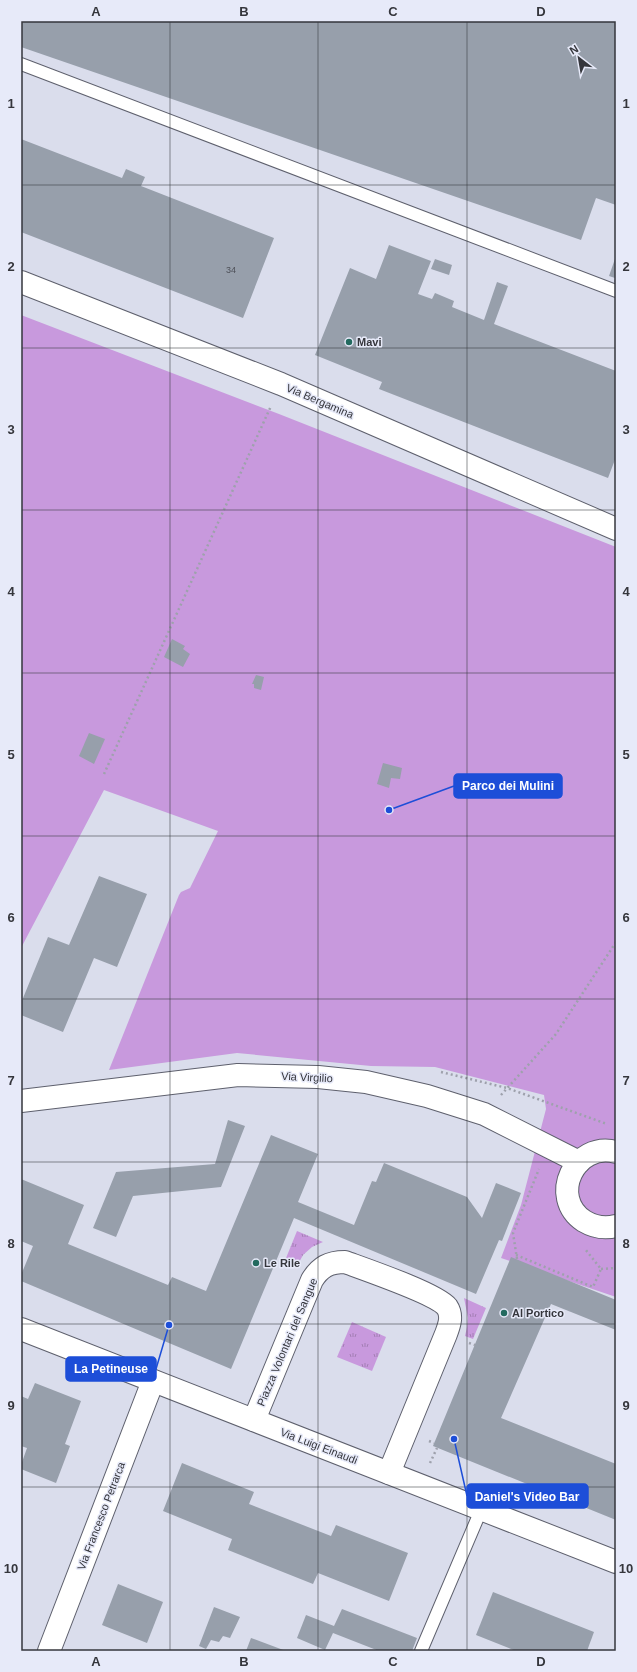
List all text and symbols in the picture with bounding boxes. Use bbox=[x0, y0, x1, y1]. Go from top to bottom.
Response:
text: A bbox=[91, 4, 101, 19]
text: B bbox=[239, 4, 249, 19]
text: C bbox=[388, 4, 398, 19]
text: D bbox=[536, 4, 546, 19]
north arrow bbox=[559, 38, 599, 78]
text: N bbox=[567, 42, 580, 57]
text: 1 bbox=[7, 96, 15, 111]
text: 1 bbox=[622, 96, 630, 111]
text: 2 bbox=[7, 259, 15, 274]
text: 2 bbox=[622, 259, 630, 274]
house number: 34 bbox=[226, 265, 236, 275]
place label: Mavi bbox=[357, 336, 381, 348]
marker: Mavi bbox=[344, 337, 354, 347]
street label: Via Bergamina bbox=[285, 381, 356, 421]
text: 3 bbox=[7, 422, 15, 437]
text: 3 bbox=[622, 422, 630, 437]
text: 4 bbox=[7, 584, 15, 599]
text: 4 bbox=[622, 584, 630, 599]
text: 5 bbox=[7, 747, 15, 762]
text: 5 bbox=[622, 747, 630, 762]
callout: Parco dei Mulini bbox=[454, 774, 562, 798]
text: Parco dei Mulini bbox=[462, 779, 554, 793]
text: 6 bbox=[7, 910, 15, 925]
text: 6 bbox=[622, 910, 630, 925]
street label: Via Virgilio bbox=[281, 1070, 333, 1084]
text: 7 bbox=[7, 1073, 15, 1088]
text: 7 bbox=[622, 1073, 630, 1088]
text: 8 bbox=[7, 1236, 15, 1251]
text: 8 bbox=[622, 1236, 630, 1251]
place label: Le Rile bbox=[264, 1257, 300, 1269]
marker: Le Rile bbox=[251, 1258, 261, 1268]
street label: Piazza Volontari del Sangue bbox=[255, 1276, 319, 1408]
place label: Al Portico bbox=[512, 1307, 564, 1319]
marker: Al Portico bbox=[499, 1308, 509, 1318]
callout: La Petineuse bbox=[66, 1357, 156, 1381]
text: La Petineuse bbox=[74, 1362, 148, 1376]
text: 9 bbox=[7, 1398, 15, 1413]
text: 9 bbox=[622, 1398, 630, 1413]
street label: Via Luigi Einaudi bbox=[279, 1426, 359, 1466]
street label: Via Francesco Petrarca bbox=[75, 1459, 127, 1572]
callout: Daniel's Video Bar bbox=[467, 1484, 588, 1508]
text: Daniel's Video Bar bbox=[475, 1490, 580, 1504]
text: 10 bbox=[4, 1561, 18, 1576]
text: 10 bbox=[619, 1561, 633, 1576]
text: A bbox=[91, 1654, 101, 1669]
text: B bbox=[239, 1654, 249, 1669]
text: C bbox=[388, 1654, 398, 1669]
text: D bbox=[536, 1654, 546, 1669]

